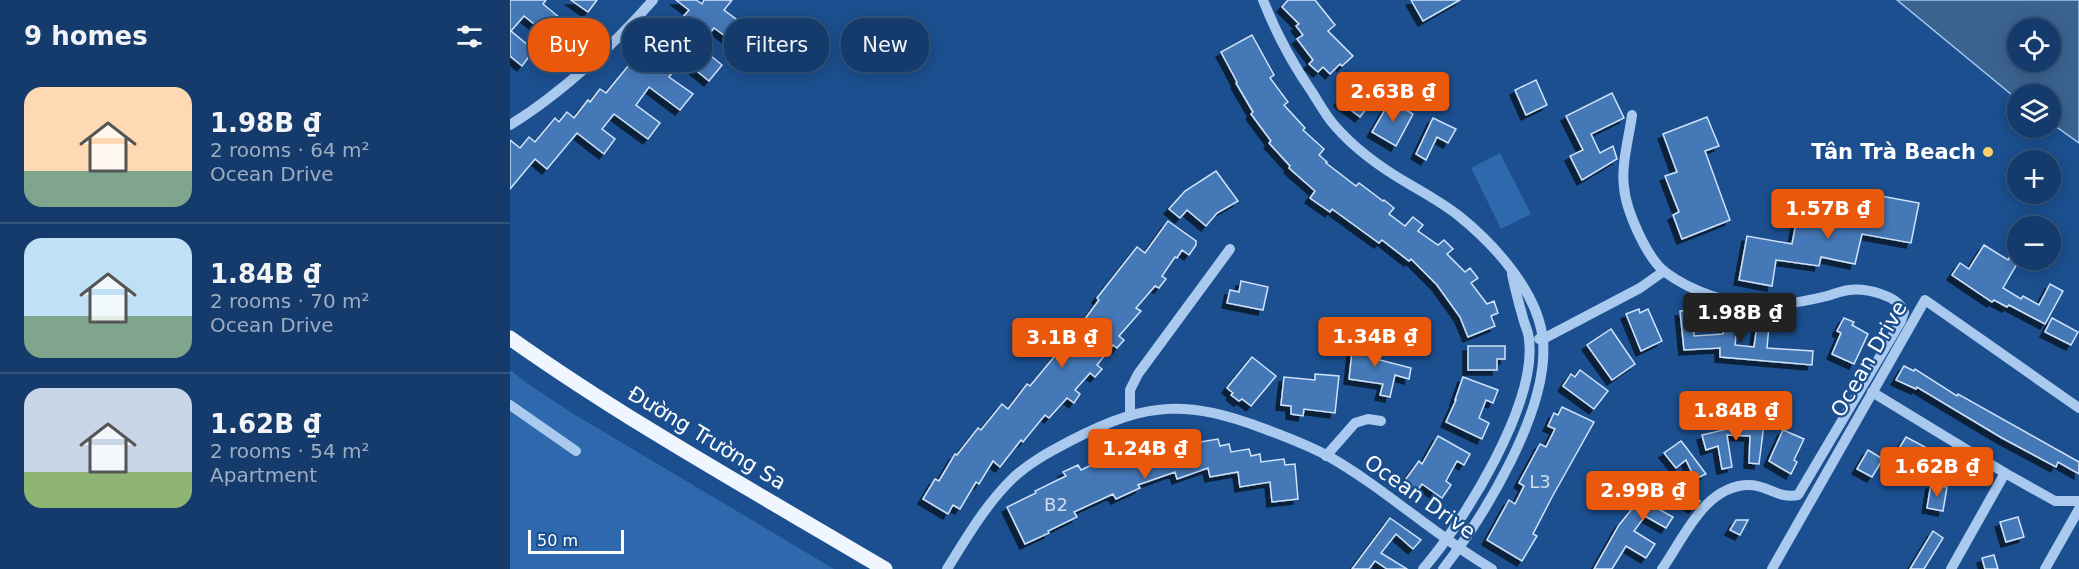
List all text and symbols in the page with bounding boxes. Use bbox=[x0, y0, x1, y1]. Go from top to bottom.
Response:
chip: Buy bbox=[528, 18, 610, 72]
chip: Rent bbox=[622, 18, 712, 72]
chip: Filters bbox=[724, 18, 829, 72]
chip: New bbox=[841, 18, 929, 72]
map controls bbox=[2007, 18, 2061, 270]
button: locate bbox=[2007, 18, 2061, 72]
icon: filters bbox=[453, 20, 486, 53]
text: 9 homes bbox=[24, 21, 148, 51]
pin: 2.63B ₫ bbox=[1338, 72, 1448, 123]
text: 2.63B ₫ bbox=[1350, 79, 1436, 103]
button: layers bbox=[2007, 84, 2061, 138]
text: 1.98B ₫ bbox=[210, 108, 321, 138]
icon: home bbox=[72, 111, 144, 183]
text: 2 rooms · 64 m² bbox=[210, 138, 370, 162]
place label: Tân Trà Beach bbox=[1811, 140, 1976, 164]
marker: Tân Trà Beach bbox=[1981, 145, 1995, 159]
button: + bbox=[2007, 150, 2061, 204]
text: Ocean Drive bbox=[210, 162, 334, 186]
pin: 1.57B ₫ bbox=[1773, 189, 1883, 240]
text: 1.57B ₫ bbox=[1785, 196, 1871, 220]
button: − bbox=[2007, 216, 2061, 270]
text: 1.84B ₫ bbox=[210, 259, 321, 289]
icon: home bbox=[72, 262, 144, 334]
text: 2 rooms · 70 m² bbox=[210, 289, 370, 313]
pin: 1.98B ₫ bbox=[1685, 293, 1795, 344]
street label: Ocean Drive bbox=[1826, 297, 1912, 421]
text: 1.98B ₫ bbox=[1697, 300, 1783, 324]
text: Ocean Drive bbox=[210, 313, 334, 337]
pin: 1.34B ₫ bbox=[1320, 317, 1430, 368]
pin: 3.1B ₫ bbox=[1013, 318, 1111, 369]
text: 1.34B ₫ bbox=[1332, 324, 1418, 348]
text: 3.1B ₫ bbox=[1026, 325, 1098, 349]
street label: Đường Trường Sa bbox=[624, 381, 790, 495]
pin: 1.84B ₫ bbox=[1681, 391, 1791, 442]
text: 1.84B ₫ bbox=[1693, 398, 1779, 422]
text: 1.62B ₫ bbox=[210, 409, 321, 439]
icon: home bbox=[72, 412, 144, 484]
pin: 1.24B ₫ bbox=[1090, 429, 1200, 480]
text: 1.24B ₫ bbox=[1102, 436, 1188, 460]
text: 2 rooms · 54 m² bbox=[210, 439, 370, 463]
pin: 1.62B ₫ bbox=[1882, 447, 1992, 498]
street label: Ocean Drive bbox=[1360, 450, 1480, 544]
text: 1.62B ₫ bbox=[1894, 454, 1980, 478]
text: Apartment bbox=[210, 463, 317, 487]
house number: L3 bbox=[1529, 471, 1551, 492]
pin: 2.99B ₫ bbox=[1588, 471, 1698, 522]
text: 2.99B ₫ bbox=[1600, 478, 1686, 502]
house number: B2 bbox=[1044, 494, 1068, 515]
scale bar bbox=[528, 527, 624, 554]
text: 50 m bbox=[537, 531, 578, 550]

